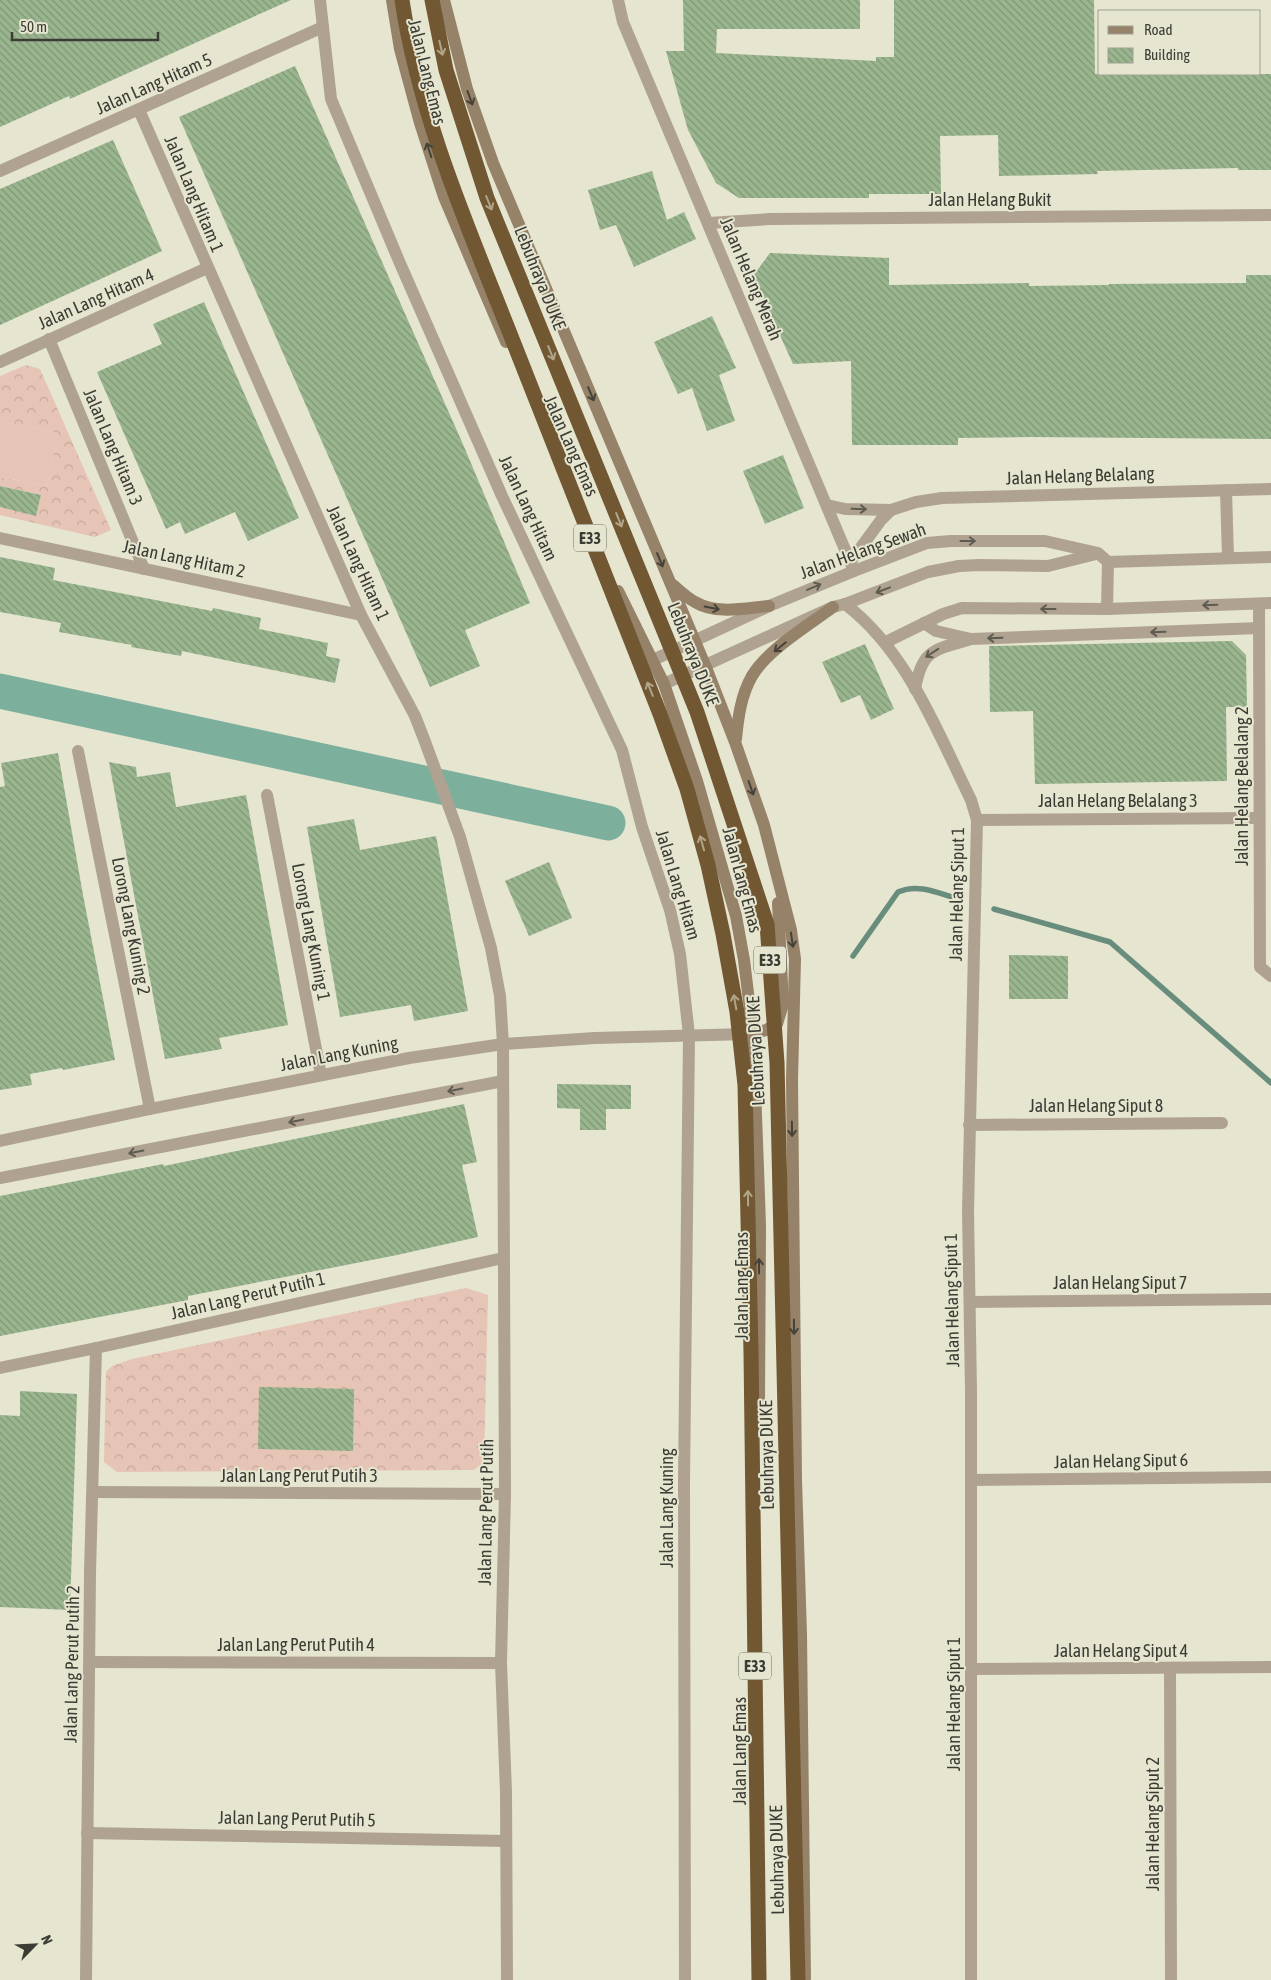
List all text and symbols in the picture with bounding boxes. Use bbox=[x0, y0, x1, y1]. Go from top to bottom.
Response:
scale bar bbox=[12, 10, 159, 42]
legend bbox=[1098, 10, 1261, 75]
street label: Jalan Lang Emas bbox=[404, 17, 451, 127]
text: 50 m bbox=[20, 18, 47, 35]
text: Road bbox=[1144, 21, 1173, 38]
one-way arrow bbox=[437, 39, 446, 55]
text: Building bbox=[1144, 46, 1190, 63]
street label: Jalan Lang Hitam 5 bbox=[93, 49, 215, 119]
one-way arrow bbox=[466, 90, 475, 105]
street label: Jalan Lang Hitam 1 bbox=[160, 132, 229, 255]
one-way arrow bbox=[423, 143, 433, 159]
street label: Jalan Helang Bukit bbox=[928, 189, 1052, 210]
one-way arrow bbox=[485, 195, 494, 210]
street label: Jalan Helang Merah bbox=[716, 214, 787, 343]
street label: Lebuhraya DUKE bbox=[510, 223, 571, 333]
street label: Jalan Lang Hitam 4 bbox=[35, 264, 157, 334]
one-way arrow bbox=[547, 345, 556, 360]
street label: Jalan Lang Hitam 3 bbox=[79, 385, 148, 508]
one-way arrow bbox=[586, 386, 596, 401]
street label: Jalan Lang Emas bbox=[540, 392, 603, 499]
street label: Jalan Lang Hitam bbox=[495, 452, 562, 564]
street label: Jalan Helang Belalang bbox=[1005, 462, 1155, 489]
street label: Jalan Lang Hitam 1 bbox=[323, 502, 394, 624]
one-way arrow bbox=[851, 505, 867, 514]
one-way arrow bbox=[615, 512, 624, 527]
street label: Jalan Helang Sewah bbox=[797, 518, 929, 583]
road number: E33 bbox=[574, 524, 606, 552]
street label: Jalan Lang Hitam 2 bbox=[121, 535, 247, 582]
one-way arrow bbox=[960, 536, 976, 546]
one-way arrow bbox=[656, 552, 666, 567]
one-way arrow bbox=[806, 582, 821, 591]
one-way arrow bbox=[876, 585, 891, 595]
street label: Lebuhraya DUKE bbox=[663, 599, 724, 709]
one-way arrow bbox=[1202, 601, 1218, 610]
one-way arrow bbox=[704, 604, 720, 613]
one-way arrow bbox=[1040, 604, 1056, 614]
one-way arrow bbox=[1150, 627, 1166, 637]
one-way arrow bbox=[988, 634, 1004, 643]
one-way arrow bbox=[774, 641, 787, 652]
one-way arrow bbox=[926, 649, 940, 659]
one-way arrow bbox=[645, 682, 654, 697]
street label: Jalan Helang Belalang 2 bbox=[1231, 706, 1252, 866]
one-way arrow bbox=[747, 780, 756, 795]
street label: Jalan Helang Belalang 3 bbox=[1038, 790, 1198, 811]
street label: Jalan Lang Emas bbox=[718, 825, 767, 935]
street label: Jalan Lang Hitam bbox=[652, 827, 705, 942]
street label: Jalan Helang Siput 1 bbox=[945, 827, 968, 961]
one-way arrow bbox=[697, 835, 706, 851]
street label: Lorong Lang Kuning 2 bbox=[108, 855, 155, 997]
street label: Lorong Lang Kuning 1 bbox=[288, 861, 335, 1003]
one-way arrow bbox=[787, 932, 797, 948]
road number: E33 bbox=[754, 946, 786, 974]
one-way arrow bbox=[729, 994, 739, 1010]
street label: Lebuhraya DUKE bbox=[742, 995, 769, 1106]
street label: Jalan Lang Kuning bbox=[278, 1032, 400, 1075]
one-way arrow bbox=[447, 1086, 463, 1096]
street label: Jalan Helang Siput 8 bbox=[1029, 1095, 1163, 1116]
one-way arrow bbox=[288, 1117, 304, 1127]
one-way arrow bbox=[787, 1120, 797, 1137]
one-way arrow bbox=[128, 1148, 144, 1157]
one-way arrow bbox=[743, 1190, 752, 1206]
street label: Jalan Lang Emas bbox=[731, 1232, 752, 1340]
street label: Jalan Helang Siput 1 bbox=[940, 1233, 963, 1367]
one-way arrow bbox=[755, 1259, 764, 1275]
street label: Jalan Lang Perut Putih 1 bbox=[169, 1268, 327, 1323]
street label: Jalan Helang Siput 7 bbox=[1053, 1272, 1187, 1293]
one-way arrow bbox=[789, 1318, 799, 1334]
street label: Lebuhraya DUKE bbox=[755, 1400, 778, 1510]
street label: Jalan Lang Perut Putih bbox=[474, 1438, 497, 1586]
street label: Jalan Lang Kuning bbox=[656, 1448, 677, 1568]
street label: Jalan Helang Siput 6 bbox=[1054, 1449, 1188, 1472]
street label: Jalan Lang Perut Putih 3 bbox=[220, 1465, 378, 1486]
street label: Jalan Lang Perut Putih 2 bbox=[60, 1585, 83, 1743]
street label: Jalan Lang Perut Putih 4 bbox=[217, 1634, 375, 1655]
street label: Jalan Helang Siput 1 bbox=[943, 1637, 964, 1771]
street label: Jalan Helang Siput 4 bbox=[1054, 1640, 1188, 1661]
road number: E33 bbox=[739, 1652, 771, 1680]
street label: Jalan Lang Emas bbox=[729, 1697, 750, 1805]
street label: Jalan Helang Siput 2 bbox=[1142, 1757, 1163, 1891]
street label: Lebuhraya DUKE bbox=[765, 1805, 788, 1915]
street label: Jalan Lang Perut Putih 5 bbox=[218, 1807, 376, 1830]
north arrow bbox=[10, 1920, 60, 1970]
text: N bbox=[38, 1933, 56, 1947]

